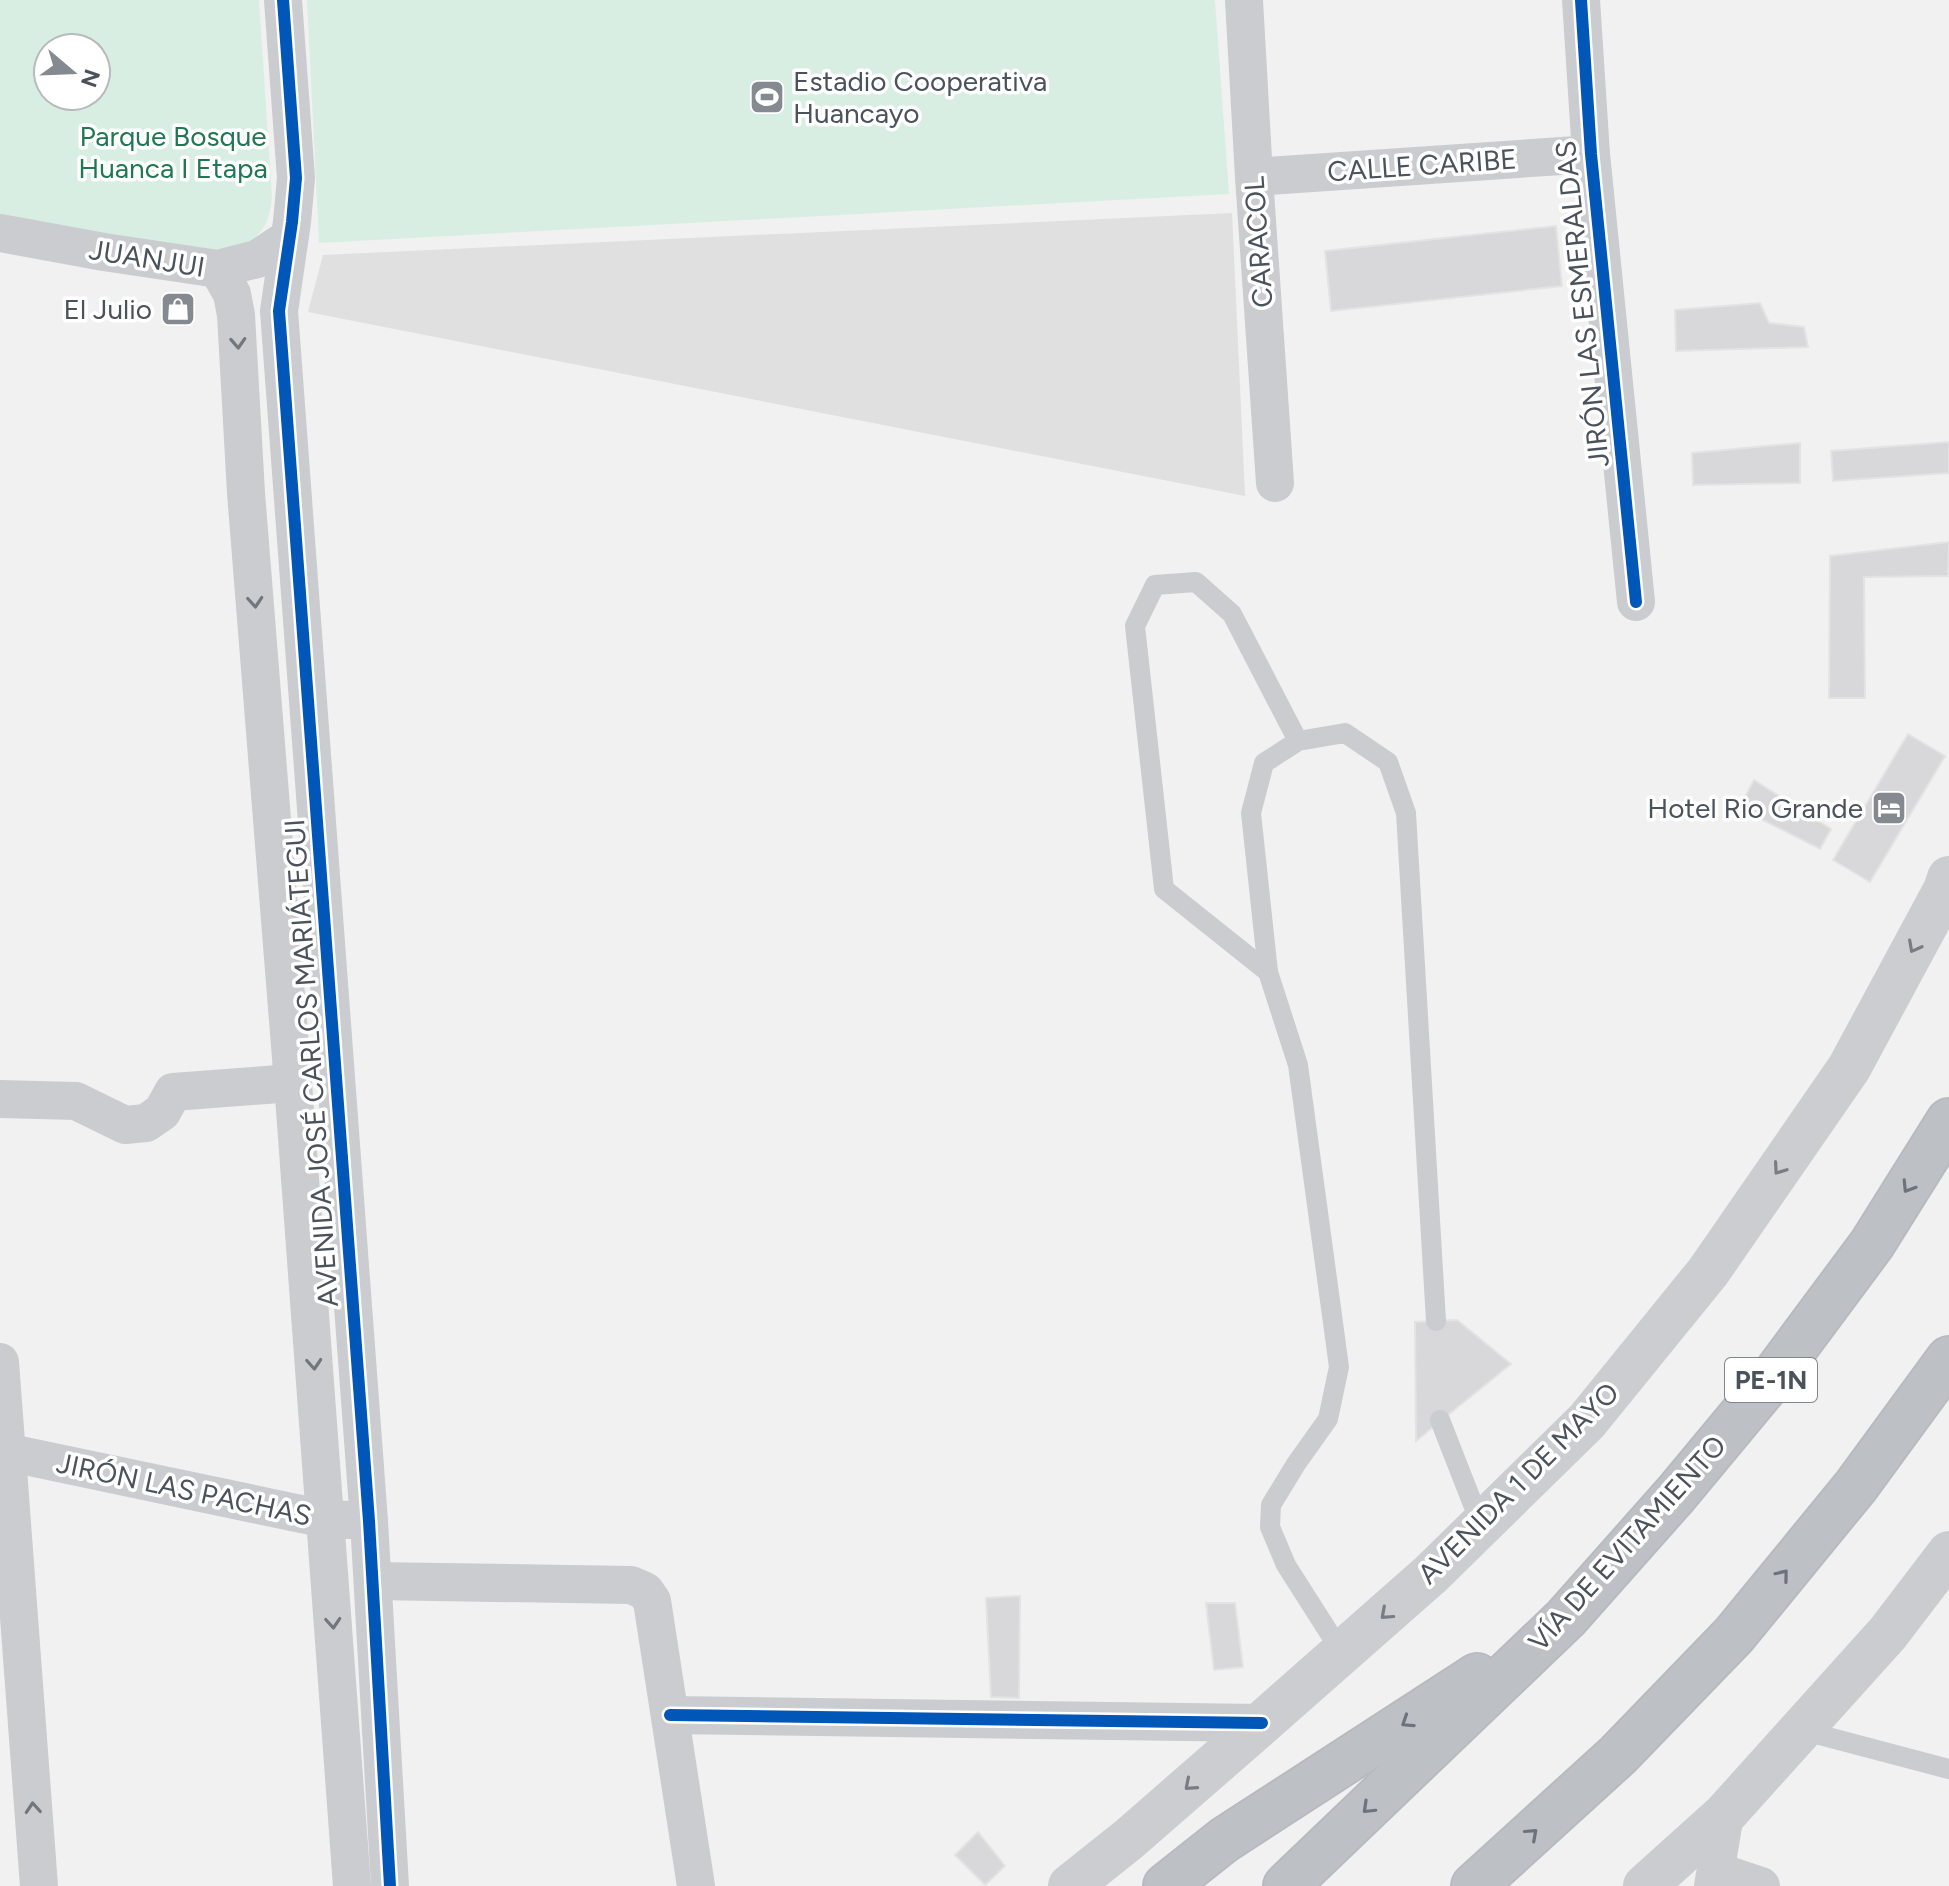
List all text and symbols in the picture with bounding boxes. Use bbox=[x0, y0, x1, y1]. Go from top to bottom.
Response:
north arrow bbox=[32, 32, 112, 112]
place label: Estadio Cooperativa Huancayo bbox=[793, 64, 1047, 130]
text: N bbox=[75, 66, 106, 91]
sports icon: Estadio Cooperativa Huancayo bbox=[748, 78, 786, 116]
park label: Parque Bosque Huanca I Etapa bbox=[78, 119, 268, 185]
street label: JIRÓN LAS ESMERALDAS bbox=[1548, 139, 1616, 469]
street label: CALLE CARIBE bbox=[1326, 141, 1518, 189]
street label: CARACOL bbox=[1236, 175, 1280, 309]
street label: JUANJUI bbox=[87, 232, 207, 284]
shop icon: El Julio bbox=[159, 290, 197, 328]
place label: El Julio bbox=[63, 292, 152, 326]
one-way arrow bbox=[229, 337, 246, 350]
one-way arrow bbox=[246, 596, 263, 609]
hotel icon: Hotel Rio Grande bbox=[1870, 789, 1908, 827]
place label: Hotel Rio Grande bbox=[1647, 791, 1863, 825]
street label: AVENIDA JOSÉ CARLOS MARIÁTEGUI bbox=[277, 818, 345, 1308]
one-way arrow bbox=[1909, 939, 1924, 954]
one-way arrow bbox=[1774, 1161, 1789, 1175]
one-way arrow bbox=[1902, 1179, 1917, 1193]
one-way arrow bbox=[305, 1358, 322, 1371]
road number: PE-1N bbox=[1725, 1358, 1817, 1402]
street label: AVENIDA 1 DE MAYO bbox=[1410, 1375, 1626, 1591]
street label: VÍA DE EVITAMIENTO bbox=[1521, 1428, 1733, 1658]
street label: JIRÓN LAS PACHAS bbox=[54, 1445, 314, 1533]
one-way arrow bbox=[1773, 1569, 1788, 1584]
one-way arrow bbox=[1380, 1604, 1395, 1619]
one-way arrow bbox=[324, 1617, 341, 1630]
one-way arrow bbox=[1401, 1712, 1415, 1727]
one-way arrow bbox=[1185, 1775, 1200, 1790]
one-way arrow bbox=[1363, 1798, 1377, 1813]
one-way arrow bbox=[25, 1801, 42, 1814]
one-way arrow bbox=[1523, 1829, 1538, 1843]

